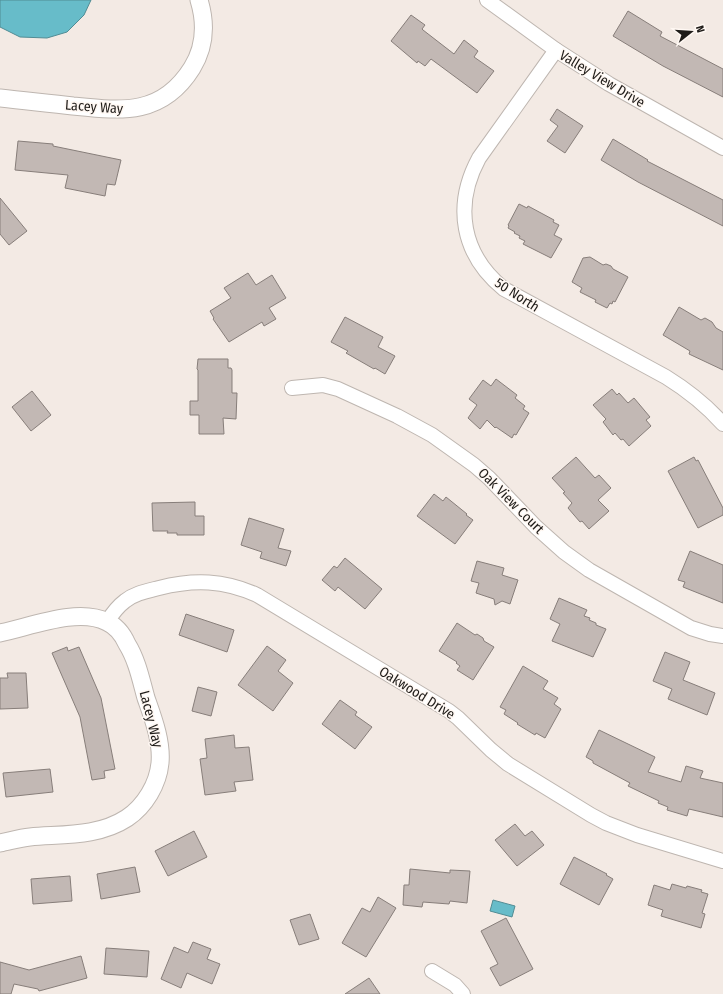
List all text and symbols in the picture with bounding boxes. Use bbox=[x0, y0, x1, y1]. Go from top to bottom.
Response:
north arrow bbox=[671, 12, 711, 52]
text: N bbox=[693, 24, 707, 34]
street label: Valley View Drive bbox=[556, 47, 648, 111]
street label: Lacey Way bbox=[64, 96, 124, 118]
street label: 50 North bbox=[492, 274, 542, 316]
street label: Oak View Court bbox=[474, 464, 548, 538]
street label: Oakwood Drive bbox=[376, 663, 458, 723]
street label: Lacey Way bbox=[136, 689, 166, 750]

